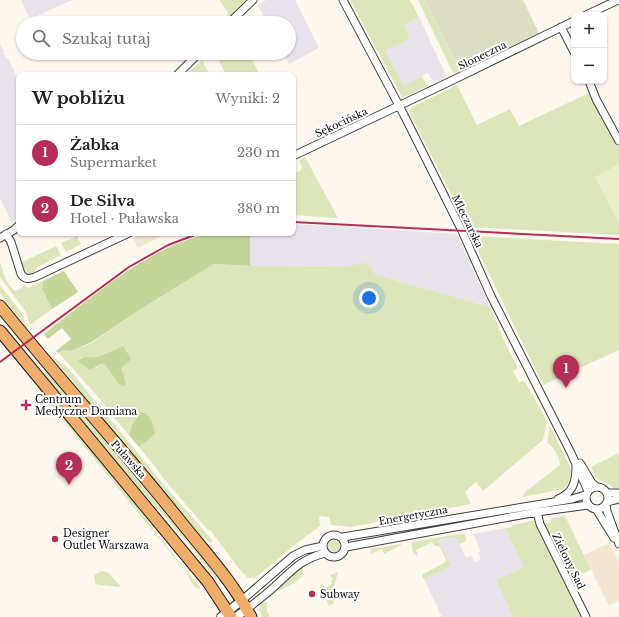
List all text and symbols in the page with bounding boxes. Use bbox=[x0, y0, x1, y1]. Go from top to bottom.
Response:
map controls bbox=[571, 12, 607, 84]
button: + bbox=[571, 12, 607, 48]
search box bbox=[16, 16, 296, 60]
icon: search bbox=[30, 27, 52, 49]
text: Szukaj tutaj bbox=[62, 29, 151, 48]
street label: Słoneczna bbox=[456, 38, 509, 73]
button: − bbox=[571, 48, 607, 84]
text: W pobliżu bbox=[32, 88, 125, 109]
text: Wyniki: 2 bbox=[216, 90, 280, 107]
street label: Sękocińska bbox=[313, 104, 370, 140]
text: Żabka bbox=[70, 135, 119, 154]
text: 1 bbox=[42, 144, 48, 161]
text: 230 m bbox=[237, 144, 280, 161]
text: Supermarket bbox=[70, 154, 157, 171]
text: De Silva bbox=[70, 191, 135, 210]
street label: Mleczarska bbox=[449, 193, 486, 250]
text: 2 bbox=[41, 200, 49, 217]
text: 380 m bbox=[237, 200, 280, 217]
text: Hotel · Puławska bbox=[70, 210, 179, 227]
your location bbox=[359, 288, 379, 308]
pin: 1 bbox=[553, 355, 579, 388]
place label: Centrum Medyczne Damiana bbox=[35, 393, 138, 418]
marker: Centrum Medyczne Damiana bbox=[20, 399, 32, 411]
street label: Puławska bbox=[108, 437, 149, 482]
pin: 2 bbox=[56, 452, 82, 485]
street label: Energetyczna bbox=[378, 503, 449, 528]
place label: Designer Outlet Warszawa bbox=[63, 527, 149, 552]
street label: Zielony Sad bbox=[549, 531, 588, 592]
marker: Designer Outlet Warszawa bbox=[50, 534, 60, 544]
place label: Subway bbox=[320, 588, 360, 601]
marker: Subway bbox=[307, 589, 317, 599]

